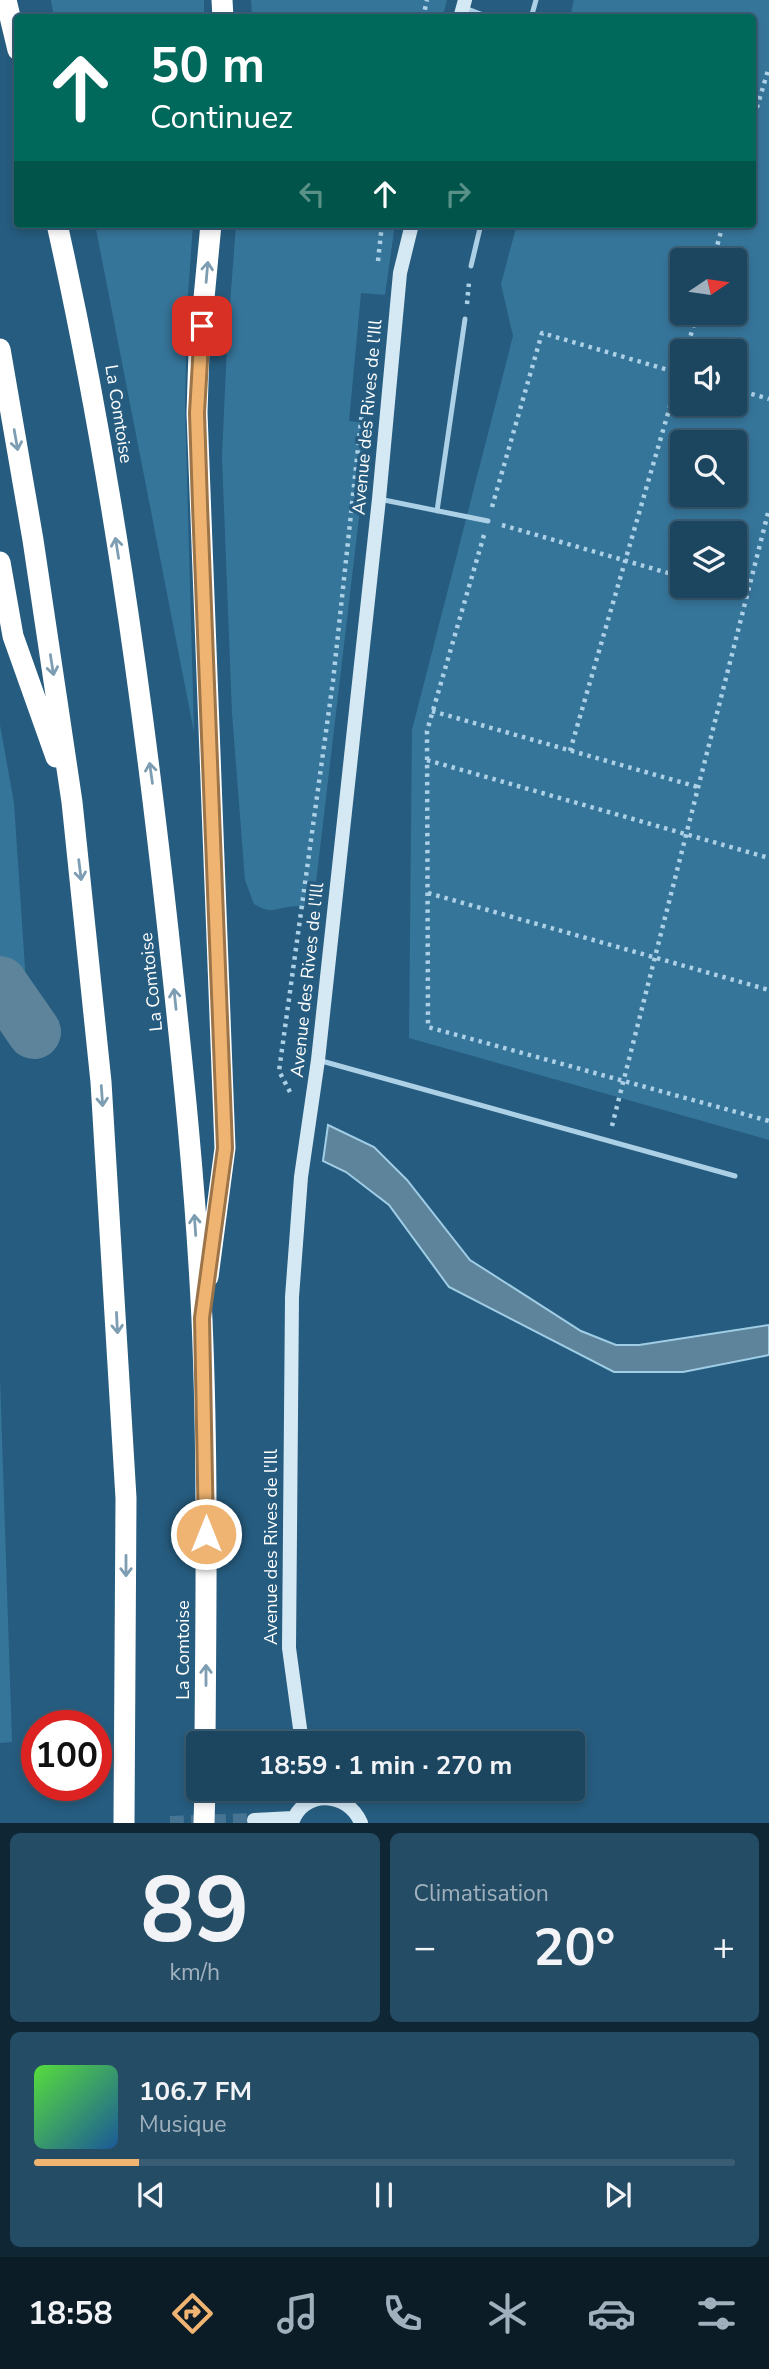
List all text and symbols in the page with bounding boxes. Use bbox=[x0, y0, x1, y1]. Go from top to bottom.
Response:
text: 50 m bbox=[150, 32, 265, 99]
icon: ahead bbox=[35, 42, 126, 133]
text: Continuez bbox=[150, 96, 293, 139]
icon: left bbox=[293, 175, 331, 213]
icon: ahead bbox=[366, 175, 404, 213]
icon: right bbox=[439, 175, 477, 213]
north arrow bbox=[670, 248, 747, 326]
map controls bbox=[670, 248, 747, 598]
one-way arrow bbox=[200, 261, 213, 284]
pin bbox=[172, 296, 232, 356]
icon: arrive bbox=[183, 307, 221, 345]
street label: Avenue des Rives de l'Ill bbox=[347, 318, 388, 516]
button: sound bbox=[670, 339, 747, 416]
street label: La Comtoise bbox=[99, 363, 139, 465]
one-way arrow bbox=[10, 428, 23, 451]
button: search bbox=[670, 430, 747, 507]
button: layers bbox=[670, 521, 747, 598]
one-way arrow bbox=[110, 537, 123, 559]
one-way arrow bbox=[45, 653, 58, 676]
one-way arrow bbox=[144, 762, 157, 784]
one-way arrow bbox=[74, 858, 87, 880]
street label: Avenue des Rives de l'Ill bbox=[285, 881, 329, 1079]
street label: La Comtoise bbox=[134, 931, 168, 1033]
one-way arrow bbox=[169, 988, 182, 1011]
one-way arrow bbox=[96, 1084, 109, 1107]
one-way arrow bbox=[188, 1215, 201, 1237]
one-way arrow bbox=[111, 1311, 124, 1334]
street label: Avenue des Rives de l'Ill bbox=[259, 1448, 283, 1645]
position arrow bbox=[169, 1497, 243, 1571]
one-way arrow bbox=[119, 1554, 133, 1577]
street label: La Comtoise bbox=[171, 1600, 195, 1700]
one-way arrow bbox=[199, 1664, 212, 1687]
speed limit sign: 100 bbox=[21, 1710, 112, 1801]
text: 18:59 · 1 min · 270 m bbox=[259, 1748, 512, 1783]
text: 89 bbox=[140, 1849, 249, 1973]
text: Climatisation bbox=[414, 1878, 549, 1909]
text: 20° bbox=[533, 1912, 615, 1983]
text: − bbox=[414, 1922, 436, 1973]
text: + bbox=[712, 1922, 735, 1973]
text: km/h bbox=[169, 1957, 220, 1988]
text: 106.7 FM bbox=[139, 2074, 252, 2109]
text: Musique bbox=[139, 2109, 227, 2140]
icon: previous bbox=[132, 2176, 170, 2214]
icon: pause bbox=[365, 2176, 403, 2214]
icon: next bbox=[599, 2176, 637, 2214]
icon: directions bbox=[168, 2289, 217, 2338]
icon: music bbox=[273, 2289, 322, 2338]
icon: phone bbox=[378, 2289, 427, 2338]
icon: climate bbox=[483, 2289, 532, 2338]
icon: car bbox=[587, 2289, 636, 2338]
icon: filters bbox=[692, 2289, 741, 2338]
text: 18:58 bbox=[28, 2292, 113, 2335]

